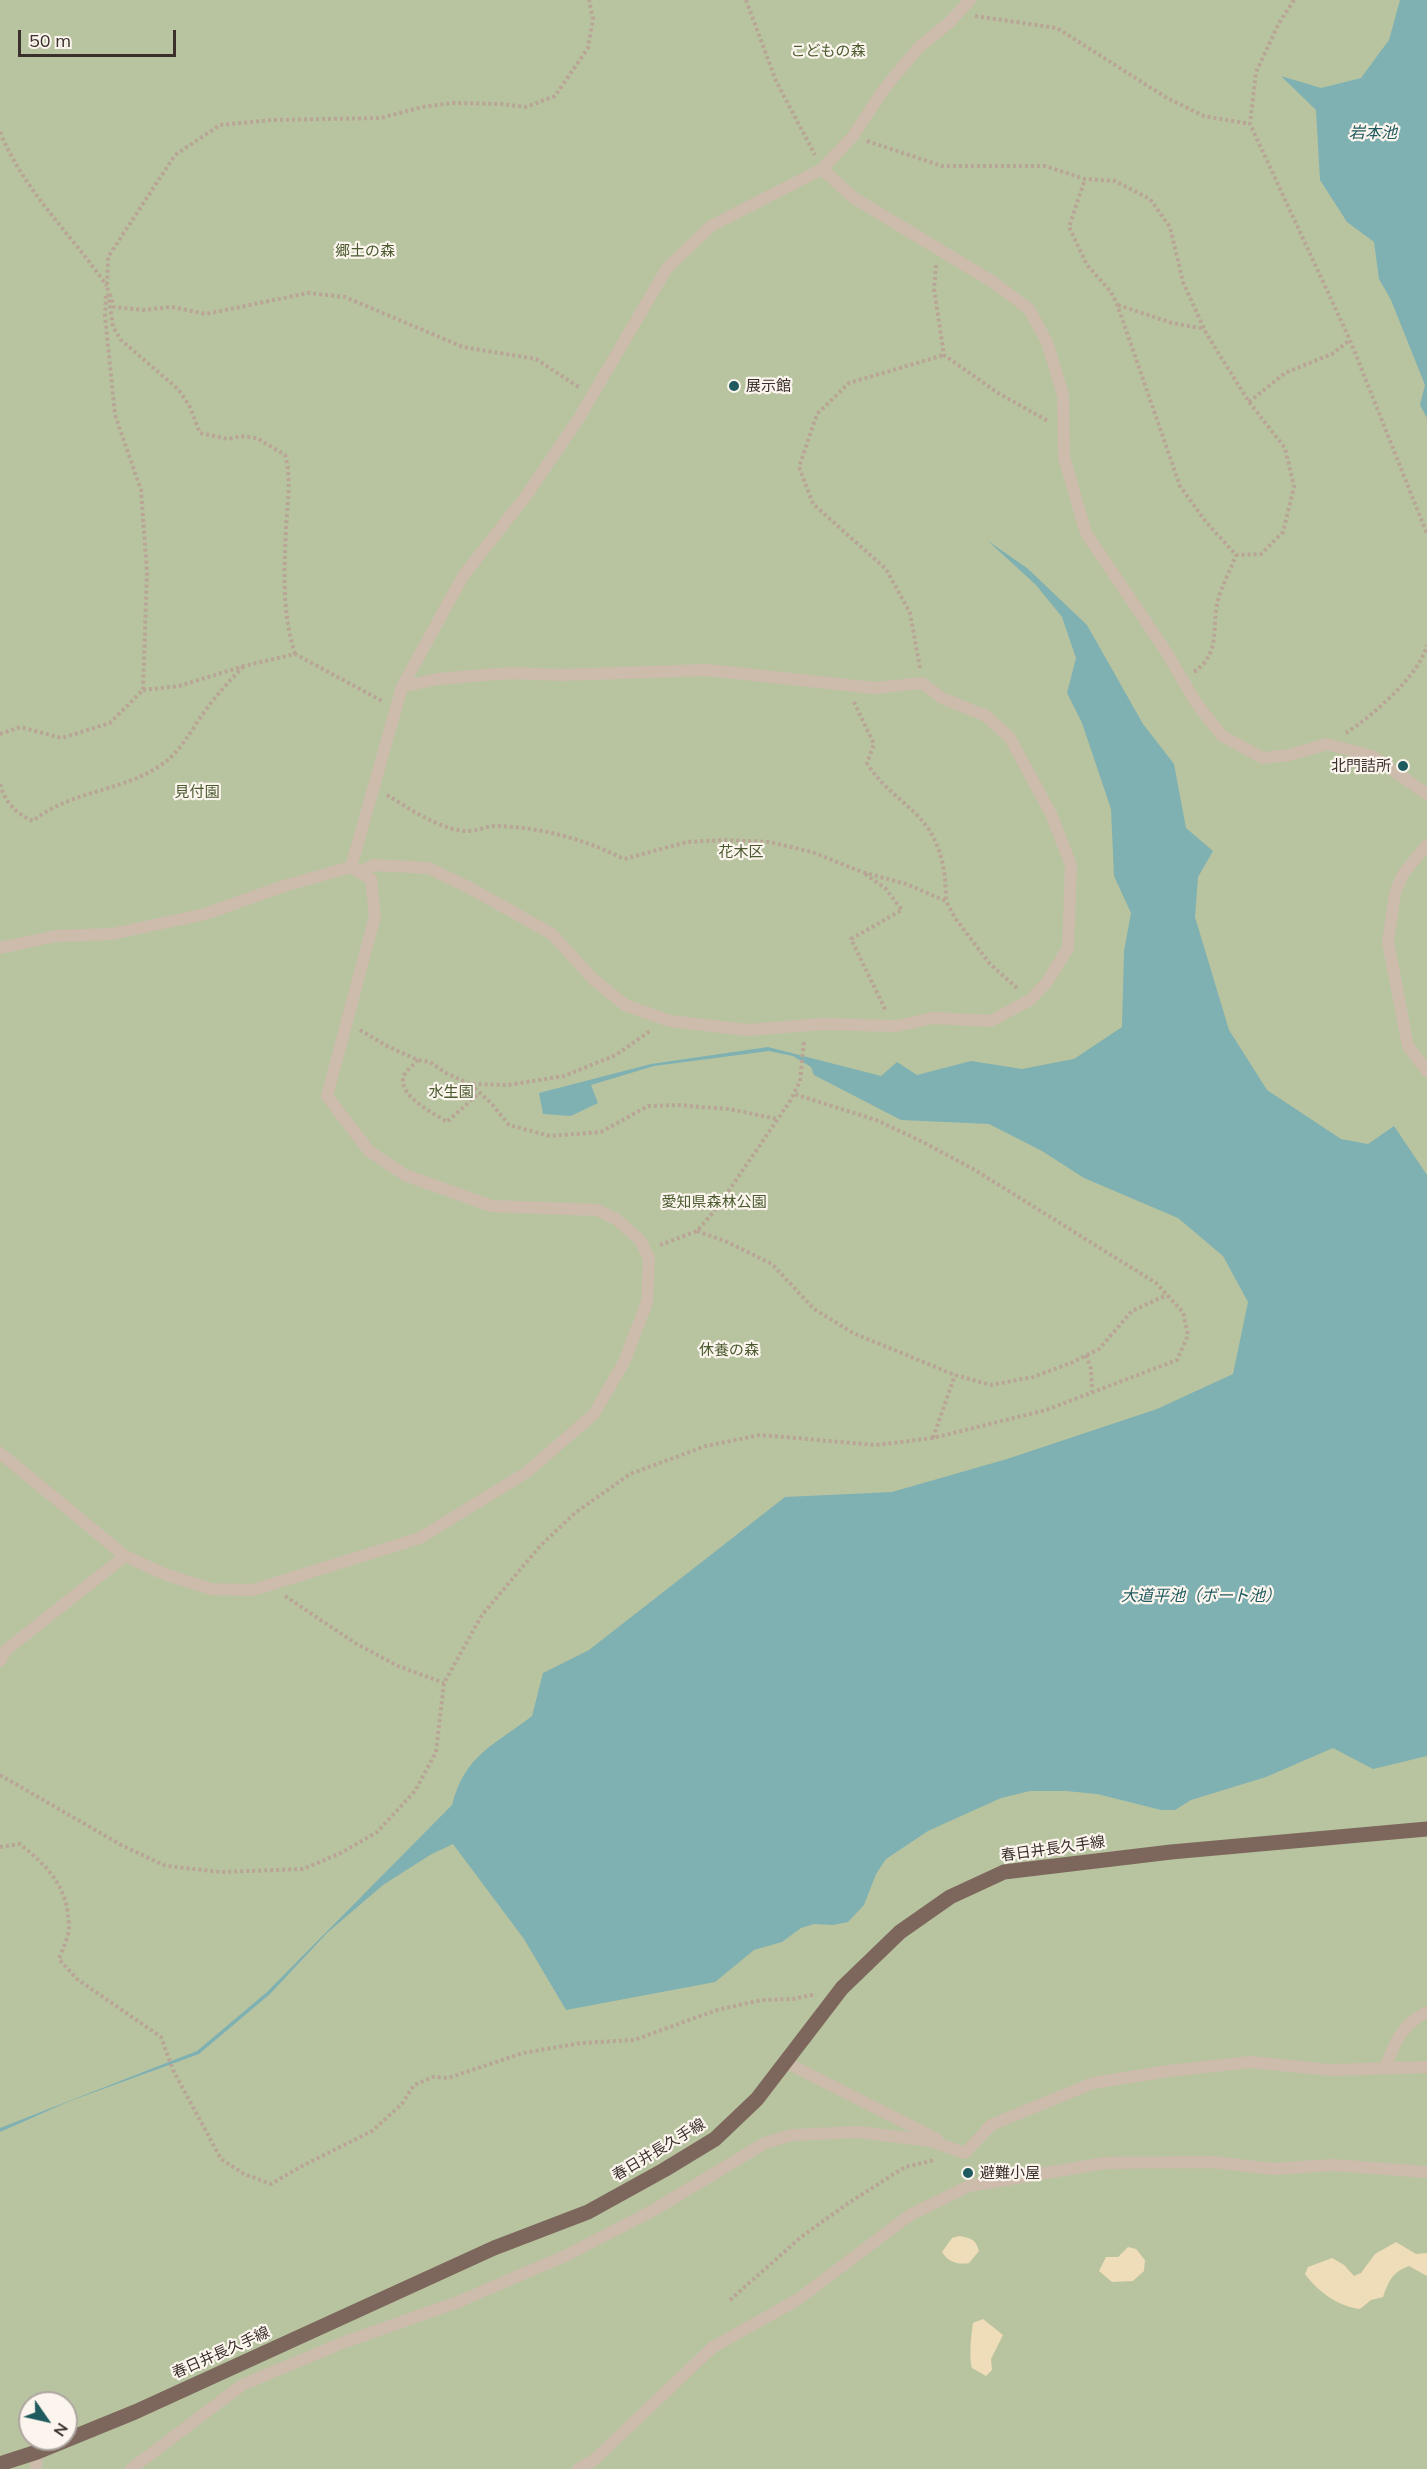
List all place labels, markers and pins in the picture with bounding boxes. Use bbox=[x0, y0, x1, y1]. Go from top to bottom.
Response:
place label: 展示館 bbox=[746, 377, 791, 395]
marker: 展示館 bbox=[727, 379, 741, 393]
place label: 北門詰所 bbox=[1331, 757, 1391, 775]
marker: 北門詰所 bbox=[1396, 759, 1410, 773]
place label: 避難小屋 bbox=[980, 2164, 1040, 2182]
marker: 避難小屋 bbox=[961, 2166, 975, 2180]

